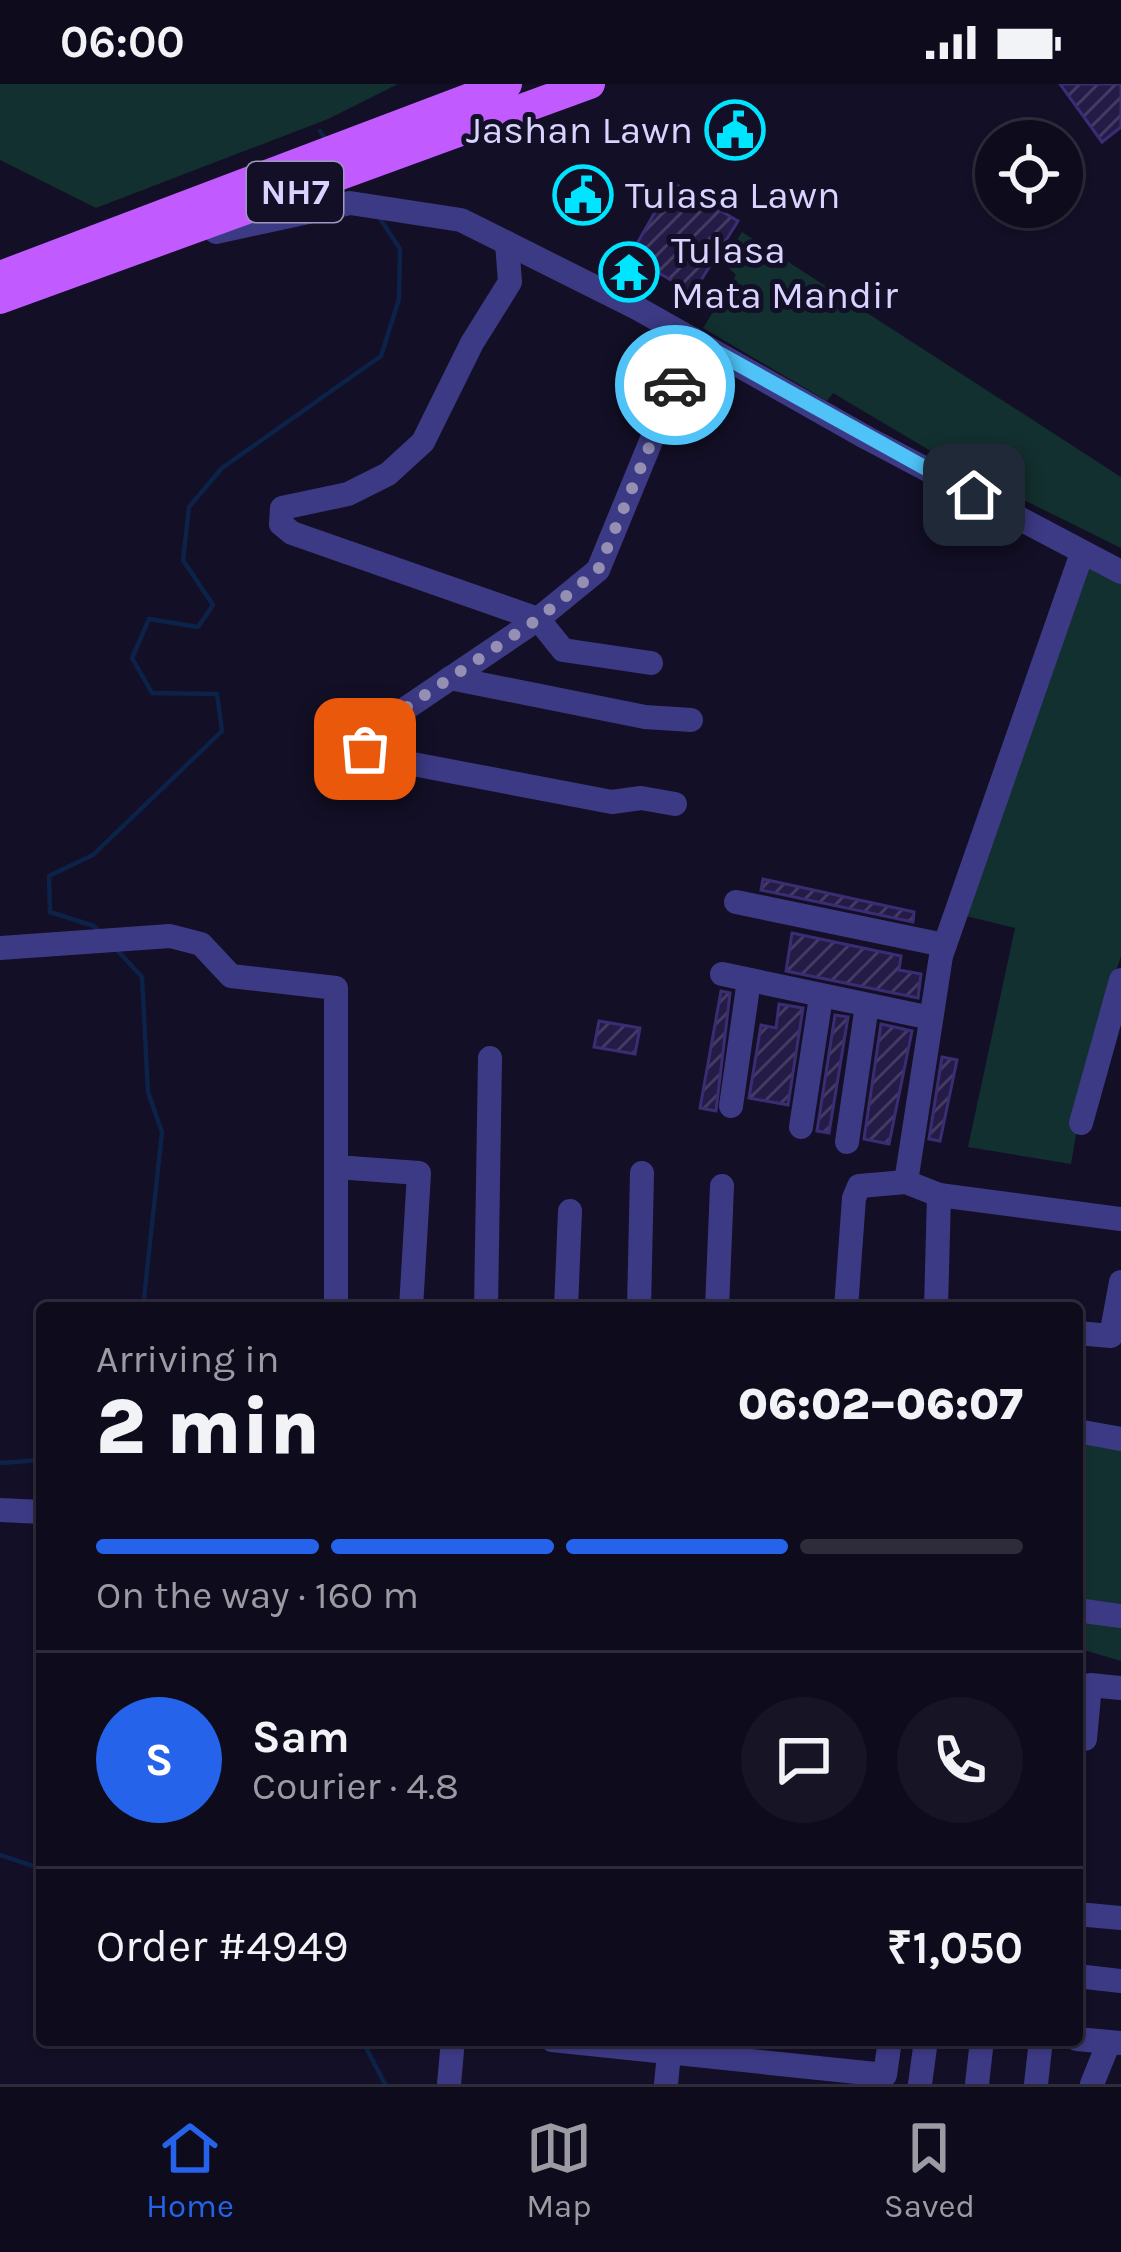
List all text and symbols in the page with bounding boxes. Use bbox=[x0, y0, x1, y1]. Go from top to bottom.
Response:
text: 06:00 bbox=[60, 16, 185, 68]
public building icon: Jashan Lawn bbox=[704, 99, 766, 161]
place label: Jashan Lawn bbox=[466, 107, 693, 153]
map controls bbox=[975, 120, 1083, 228]
button: locate bbox=[975, 120, 1083, 228]
road number: NH7 bbox=[247, 162, 343, 222]
public building icon: Tulasa Lawn bbox=[552, 164, 614, 226]
place label: Tulasa Lawn bbox=[625, 172, 841, 218]
place label: Tulasa Mata Mandir bbox=[671, 227, 899, 318]
temple icon: Tulasa Mata Mandir bbox=[598, 241, 660, 303]
courier bbox=[615, 325, 735, 445]
icon: car bbox=[642, 352, 708, 418]
pin bbox=[923, 444, 1025, 546]
icon: home bbox=[941, 462, 1007, 528]
pin bbox=[314, 698, 416, 800]
icon: bag bbox=[332, 716, 398, 782]
text: Arriving in bbox=[96, 1336, 279, 1382]
text: 06:02–06:07 bbox=[738, 1378, 1023, 1430]
text: 2 min bbox=[96, 1381, 320, 1473]
text: On the way · 160 m bbox=[96, 1572, 419, 1618]
button: chat bbox=[741, 1697, 867, 1823]
button: phone bbox=[897, 1697, 1023, 1823]
text: Sam bbox=[252, 1711, 350, 1763]
text: S bbox=[145, 1734, 173, 1786]
text: Courier · 4.8 bbox=[252, 1763, 459, 1809]
text: Order #4949 bbox=[96, 1920, 349, 1972]
text: ₹1,050 bbox=[887, 1922, 1023, 1974]
tab: Home bbox=[146, 2115, 234, 2225]
tab: Map bbox=[526, 2115, 592, 2225]
tab: Saved bbox=[884, 2115, 975, 2225]

